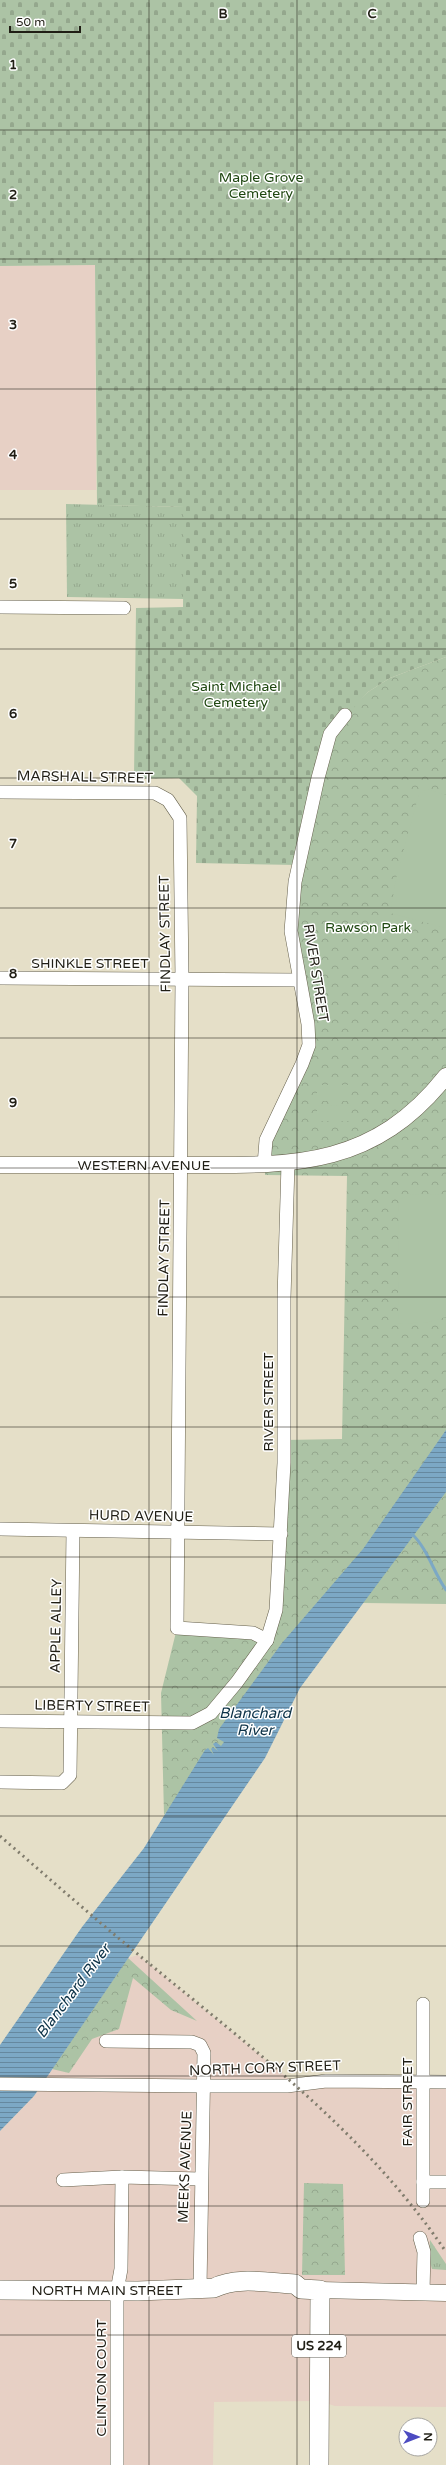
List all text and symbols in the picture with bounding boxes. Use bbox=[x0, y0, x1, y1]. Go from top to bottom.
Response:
text: B bbox=[218, 6, 228, 22]
text: C bbox=[367, 6, 377, 22]
scale bar bbox=[10, 8, 80, 34]
text: 50 m bbox=[16, 15, 45, 29]
text: 1 bbox=[9, 57, 17, 73]
park label: Maple Grove Cemetery bbox=[219, 169, 303, 202]
text: 2 bbox=[9, 187, 17, 203]
text: 3 bbox=[9, 317, 17, 333]
text: 4 bbox=[9, 447, 18, 463]
text: 5 bbox=[9, 576, 17, 592]
park label: Saint Michael Cemetery bbox=[191, 678, 281, 711]
text: 6 bbox=[9, 706, 17, 722]
street label: MARSHALL STREET bbox=[17, 767, 154, 787]
text: 7 bbox=[9, 836, 17, 852]
street label: FINDLAY STREET bbox=[155, 875, 175, 993]
park label: Rawson Park bbox=[325, 919, 411, 936]
street label: RIVER STREET bbox=[300, 923, 332, 1024]
street label: SHINKLE STREET bbox=[31, 955, 149, 972]
text: 8 bbox=[9, 966, 17, 982]
text: 9 bbox=[9, 1095, 17, 1111]
street label: WESTERN AVENUE bbox=[78, 1157, 210, 1174]
street label: FINDLAY STREET bbox=[154, 1199, 174, 1317]
street label: RIVER STREET bbox=[260, 1352, 277, 1452]
street label: HURD AVENUE bbox=[89, 1507, 193, 1525]
street label: APPLE ALLEY bbox=[47, 1579, 65, 1673]
street label: LIBERTY STREET bbox=[34, 1696, 150, 1716]
water label: Blanchard River bbox=[219, 1704, 293, 1739]
water label: Blanchard River bbox=[32, 1939, 115, 2041]
street label: NORTH CORY STREET bbox=[189, 2057, 342, 2079]
street label: FAIR STREET bbox=[399, 2057, 416, 2146]
street label: MEEKS AVENUE bbox=[175, 2111, 195, 2223]
street label: NORTH MAIN STREET bbox=[31, 2282, 183, 2299]
street label: CLINTON COURT bbox=[93, 2319, 110, 2437]
road number: US 224 bbox=[292, 2335, 346, 2357]
north arrow bbox=[398, 2417, 438, 2457]
text: N bbox=[421, 2433, 434, 2441]

